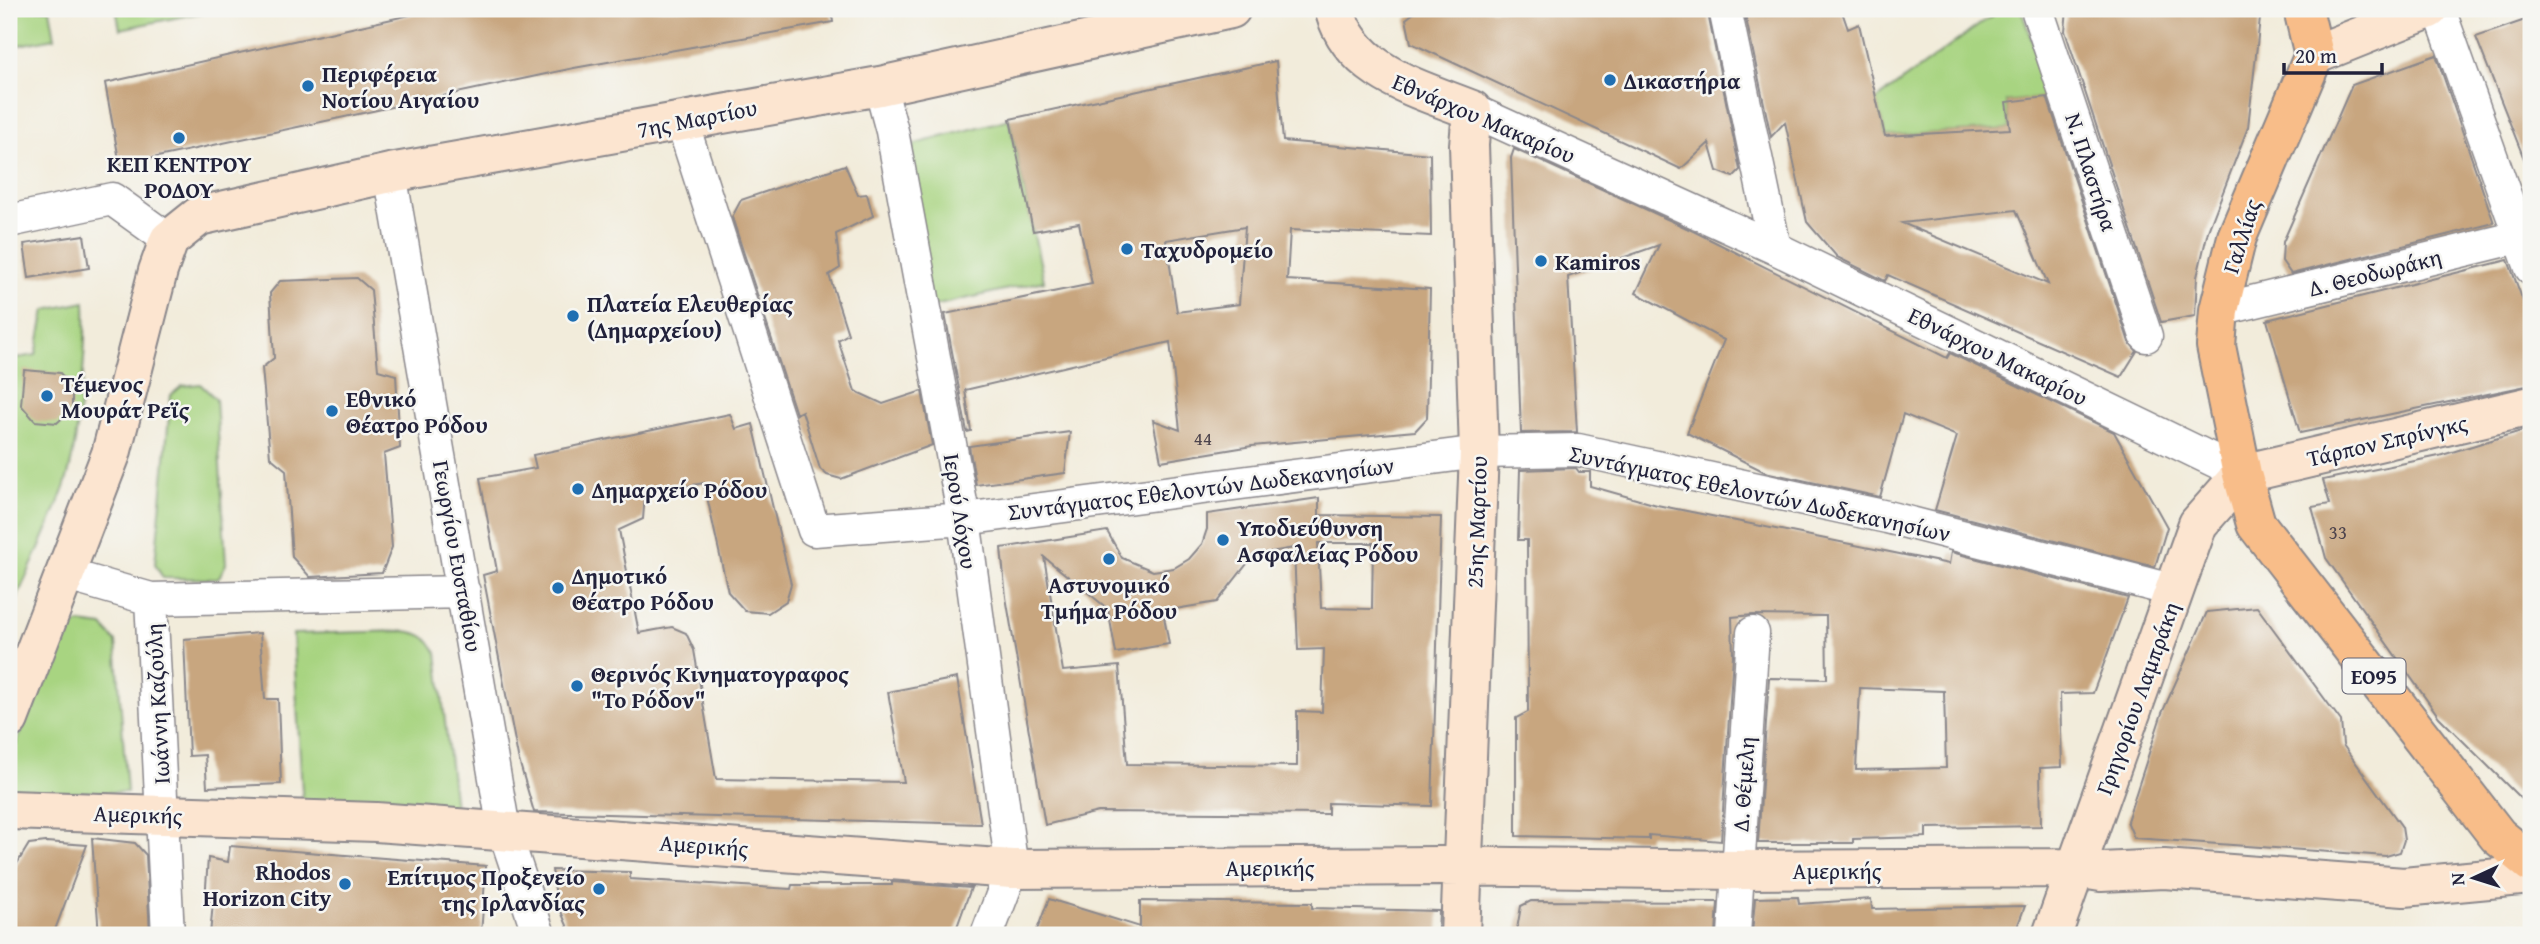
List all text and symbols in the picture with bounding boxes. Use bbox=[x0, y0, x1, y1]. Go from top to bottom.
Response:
scale bar bbox=[2284, 32, 2382, 76]
text: 20 m bbox=[2295, 40, 2337, 71]
place label: Περιφέρεια Νοτίου Αιγαίου bbox=[322, 57, 479, 116]
place label: Δικαστήρια bbox=[1623, 64, 1741, 97]
street label: Εθνάρχου Μακαρίου bbox=[1388, 65, 1581, 171]
marker: Δικαστήρια bbox=[1602, 72, 1618, 88]
marker: Περιφέρεια Νοτίου Αιγαίου bbox=[300, 78, 316, 94]
street label: 7ης Μαρτίου bbox=[634, 90, 760, 146]
street label: Ν. Πλαστήρα bbox=[2057, 108, 2127, 236]
marker: ΚΕΠ ΚΕΝΤΡΟΥ ΡΟΔΟΥ bbox=[171, 130, 187, 146]
place label: ΚΕΠ ΚΕΝΤΡΟΥ ΡΟΔΟΥ bbox=[107, 147, 252, 206]
street label: Γαλλίας bbox=[2214, 194, 2269, 277]
place label: Ταχυδρομείο bbox=[1141, 233, 1273, 266]
street label: Δ. Θεοδωράκη bbox=[2305, 240, 2445, 304]
marker: Ταχυδρομείο bbox=[1119, 241, 1135, 257]
place label: Kamiros bbox=[1555, 245, 1641, 278]
marker: Kamiros bbox=[1533, 253, 1549, 269]
place label: Πλατεία Ελευθερίας (Δημαρχείου) bbox=[587, 287, 794, 346]
street label: Εθνάρχου Μακαρίου bbox=[1903, 298, 2093, 414]
marker: Πλατεία Ελευθερίας (Δημαρχείου) bbox=[565, 308, 581, 324]
place label: Τέμενος Μουράτ Ρεϊς bbox=[61, 367, 190, 426]
place label: Εθνικό Θέατρο Ρόδου bbox=[346, 382, 488, 441]
marker: Τέμενος Μουράτ Ρεϊς bbox=[39, 388, 55, 404]
marker: Εθνικό Θέατρο Ρόδου bbox=[324, 403, 340, 419]
street label: Τάρπον Σπρίνγκς bbox=[2304, 405, 2471, 474]
house number: 44 bbox=[1194, 424, 1212, 452]
street label: Συντάγματος Εθελοντών Δωδεκανησίων bbox=[1566, 436, 1954, 550]
street label: Συντάγματος Εθελοντών Δωδεκανησίων bbox=[1006, 448, 1396, 528]
street label: Ιερού Λόχου bbox=[936, 451, 986, 571]
street label: 25ης Μαρτίου bbox=[1457, 455, 1495, 589]
street label: Γεωργίου Ευσταθίου bbox=[425, 458, 491, 654]
place label: Δημαρχείο Ρόδου bbox=[591, 473, 768, 506]
marker: Δημαρχείο Ρόδου bbox=[570, 481, 586, 497]
place label: Υποδιεύθυνση Ασφαλείας Ρόδου bbox=[1236, 511, 1418, 570]
house number: 33 bbox=[2329, 518, 2347, 546]
marker: Υποδιεύθυνση Ασφαλείας Ρόδου bbox=[1215, 532, 1231, 548]
marker: Αστυνομικό Τμήμα Ρόδου bbox=[1101, 551, 1117, 567]
place label: Δημοτικό Θέατρο Ρόδου bbox=[571, 559, 714, 618]
place label: Αστυνομικό Τμήμα Ρόδου bbox=[1041, 568, 1177, 627]
marker: Δημοτικό Θέατρο Ρόδου bbox=[550, 580, 566, 596]
street label: Γρηγορίου Λαμπράκη bbox=[2087, 597, 2187, 799]
street label: Ιωάννη Καζούλη bbox=[136, 623, 178, 785]
place label: Θερινός Κινηματογραφος "Το Ρόδον" bbox=[591, 657, 849, 716]
road number: ΕΟ95 bbox=[2342, 658, 2406, 694]
marker: Θερινός Κινηματογραφος "Το Ρόδον" bbox=[569, 678, 585, 694]
street label: Δ. Θέμελη bbox=[1723, 735, 1763, 833]
street label: Αμερικής bbox=[93, 796, 183, 832]
street label: Αμερικής bbox=[659, 825, 750, 865]
north arrow bbox=[2438, 842, 2508, 912]
street label: Αμερικής bbox=[1226, 851, 1315, 884]
street label: Αμερικής bbox=[1793, 854, 1882, 887]
place label: Rhodos Horizon City bbox=[203, 855, 331, 914]
place label: Επίτιμος Προξενείο της Ιρλανδίας bbox=[388, 860, 585, 919]
text: N bbox=[2443, 872, 2471, 886]
marker: Rhodos Horizon City bbox=[337, 876, 353, 892]
marker: Επίτιμος Προξενείο της Ιρλανδίας bbox=[591, 881, 607, 897]

